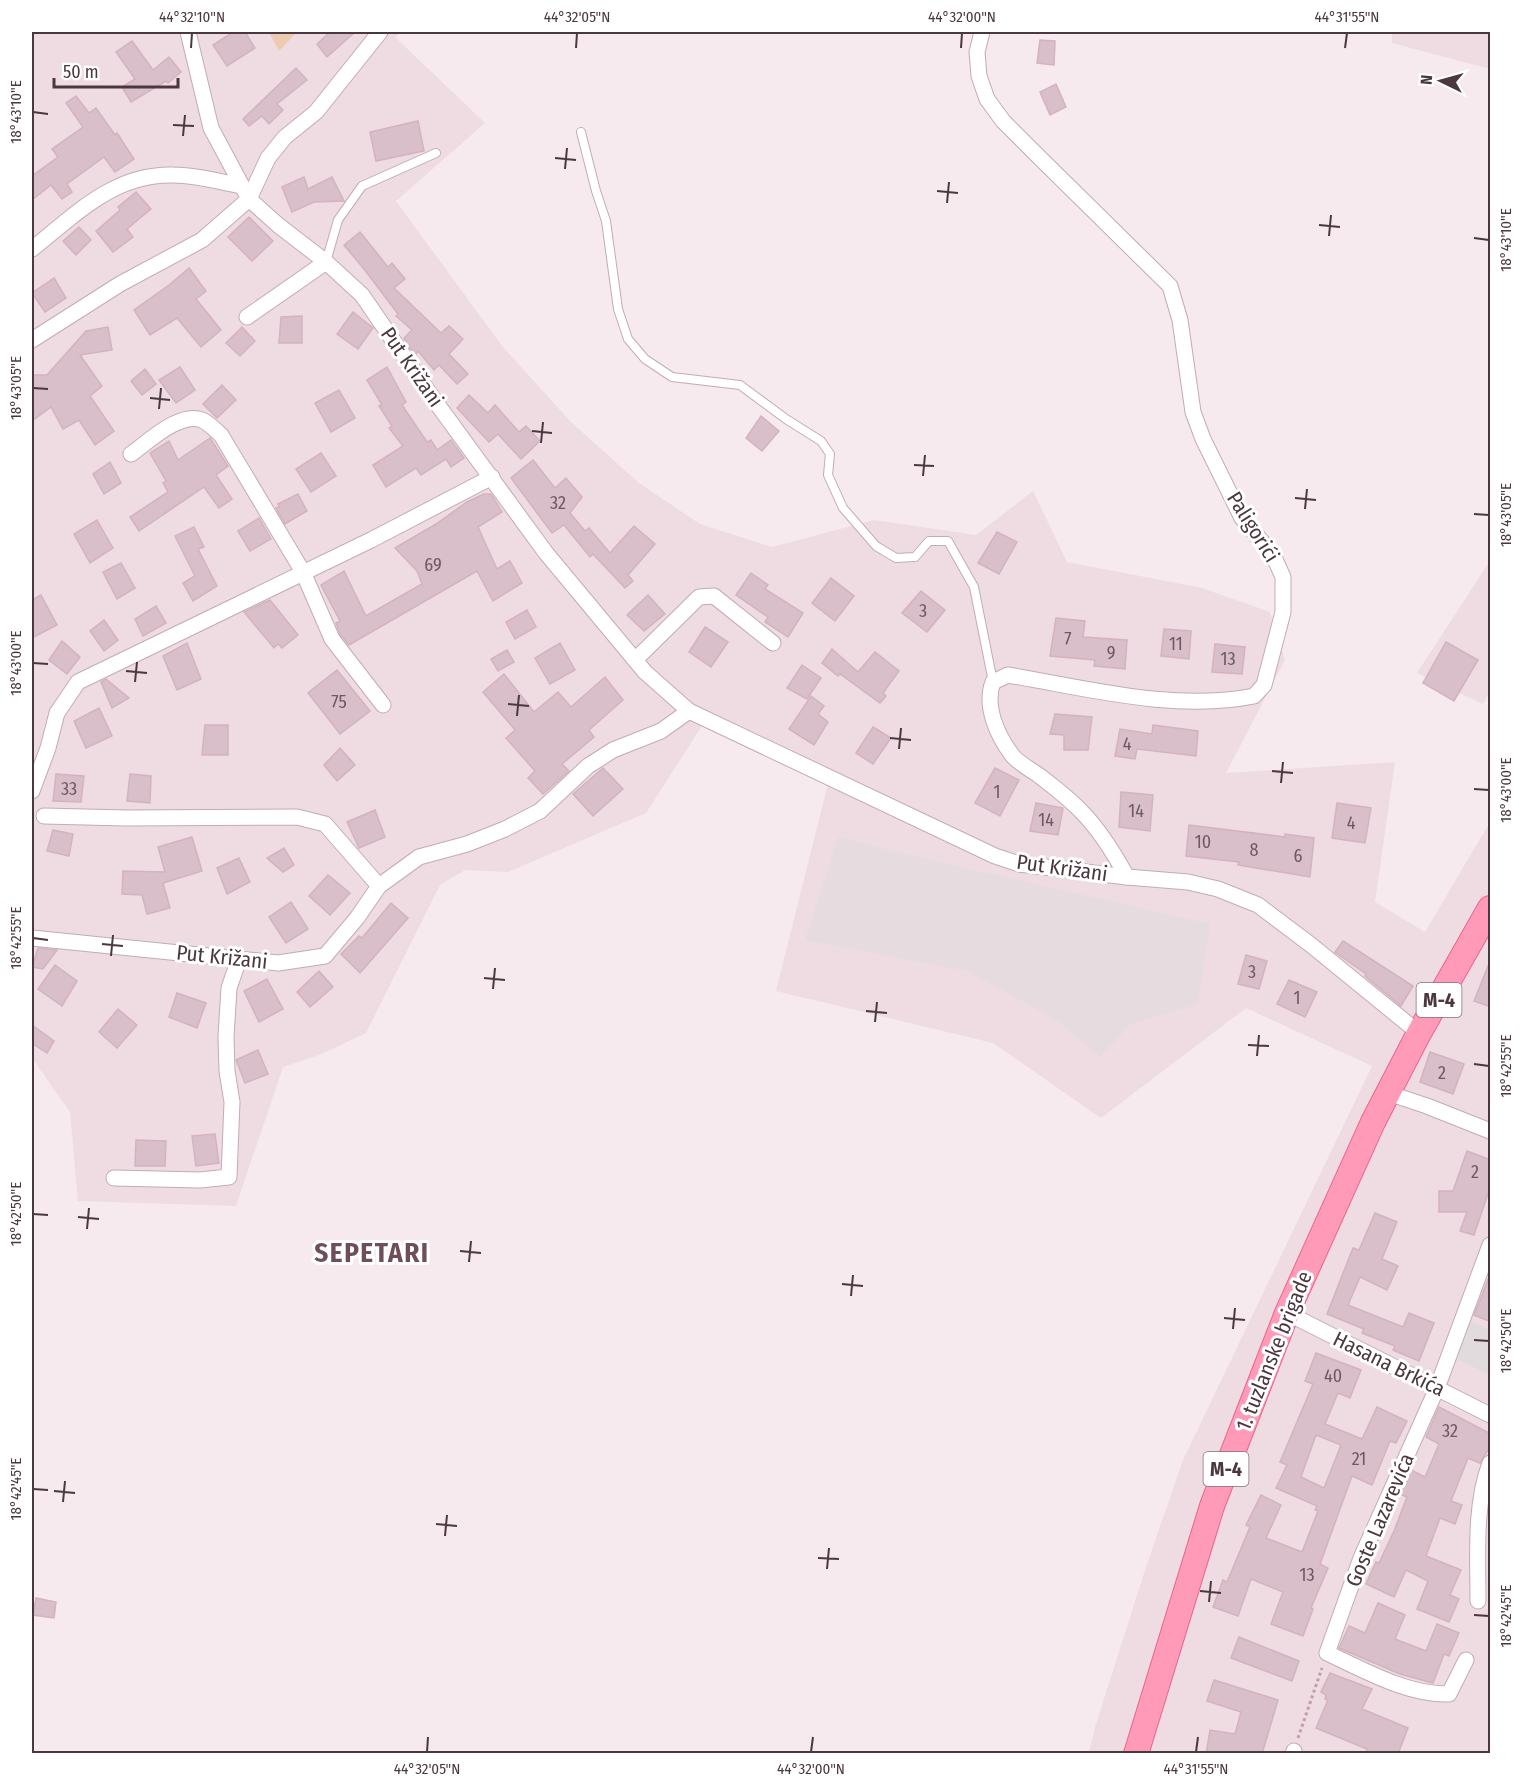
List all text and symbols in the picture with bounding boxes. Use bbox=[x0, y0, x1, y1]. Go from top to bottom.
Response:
text: 44°32'10"N bbox=[159, 8, 225, 26]
text: 44°32'05"N bbox=[544, 8, 610, 26]
text: 44°32'00"N bbox=[928, 8, 996, 26]
text: 44°31'55"N bbox=[1315, 8, 1379, 26]
scale bar bbox=[54, 51, 178, 89]
north arrow bbox=[1411, 51, 1471, 111]
text: 50 m bbox=[63, 61, 99, 83]
text: N bbox=[1417, 74, 1436, 85]
text: 18°43'10"E bbox=[7, 80, 25, 144]
text: 18°43'10"E bbox=[1497, 208, 1515, 272]
street label: Put Križani bbox=[375, 322, 449, 412]
text: 18°43'05"E bbox=[7, 356, 25, 420]
text: 18°43'05"E bbox=[1497, 483, 1515, 547]
street label: Paligorići bbox=[1221, 487, 1285, 567]
house number: 32 bbox=[550, 492, 566, 514]
house number: 69 bbox=[424, 554, 442, 576]
house number: 3 bbox=[919, 600, 927, 622]
house number: 7 bbox=[1064, 628, 1072, 650]
text: 18°43'00"E bbox=[7, 630, 25, 696]
house number: 11 bbox=[1169, 633, 1183, 655]
house number: 9 bbox=[1107, 642, 1115, 664]
house number: 13 bbox=[1220, 648, 1236, 670]
house number: 75 bbox=[331, 691, 347, 713]
house number: 4 bbox=[1123, 733, 1132, 755]
text: 18°43'00"E bbox=[1497, 757, 1515, 823]
house number: 33 bbox=[61, 778, 77, 800]
house number: 1 bbox=[993, 781, 1001, 803]
house number: 14 bbox=[1128, 800, 1144, 822]
house number: 14 bbox=[1038, 809, 1054, 831]
house number: 4 bbox=[1347, 812, 1356, 834]
house number: 10 bbox=[1195, 831, 1211, 853]
house number: 8 bbox=[1250, 839, 1259, 861]
house number: 6 bbox=[1294, 845, 1303, 867]
street label: Put Križani bbox=[1015, 849, 1109, 887]
text: 18°42'55"E bbox=[7, 906, 25, 970]
street label: Put Križani bbox=[175, 939, 269, 975]
house number: 3 bbox=[1248, 961, 1256, 983]
road number: M-4 bbox=[1416, 983, 1462, 1017]
house number: 1 bbox=[1293, 987, 1301, 1009]
text: 18°42'55"E bbox=[1497, 1034, 1515, 1098]
house number: 2 bbox=[1438, 1062, 1446, 1084]
house number: 2 bbox=[1471, 1161, 1479, 1183]
text: 18°42'50"E bbox=[7, 1182, 25, 1246]
district label: SEPETARI bbox=[314, 1237, 430, 1269]
street label: 1. tuzlanske brigade bbox=[1230, 1268, 1318, 1434]
text: 18°42'50"E bbox=[1497, 1309, 1515, 1373]
street label: Hasana Brkića bbox=[1329, 1326, 1449, 1402]
house number: 40 bbox=[1324, 1365, 1342, 1387]
house number: 32 bbox=[1442, 1420, 1458, 1442]
house number: 21 bbox=[1352, 1448, 1366, 1470]
street label: Goste Lazarevića bbox=[1340, 1449, 1420, 1591]
road number: M-4 bbox=[1204, 1452, 1248, 1486]
text: 18°42'45"E bbox=[7, 1458, 25, 1520]
house number: 13 bbox=[1299, 1564, 1315, 1586]
text: 18°42'45"E bbox=[1497, 1585, 1515, 1647]
text: 44°32'05"N bbox=[394, 1760, 460, 1778]
text: 44°32'00"N bbox=[777, 1760, 845, 1778]
text: 44°31'55"N bbox=[1164, 1760, 1228, 1778]

